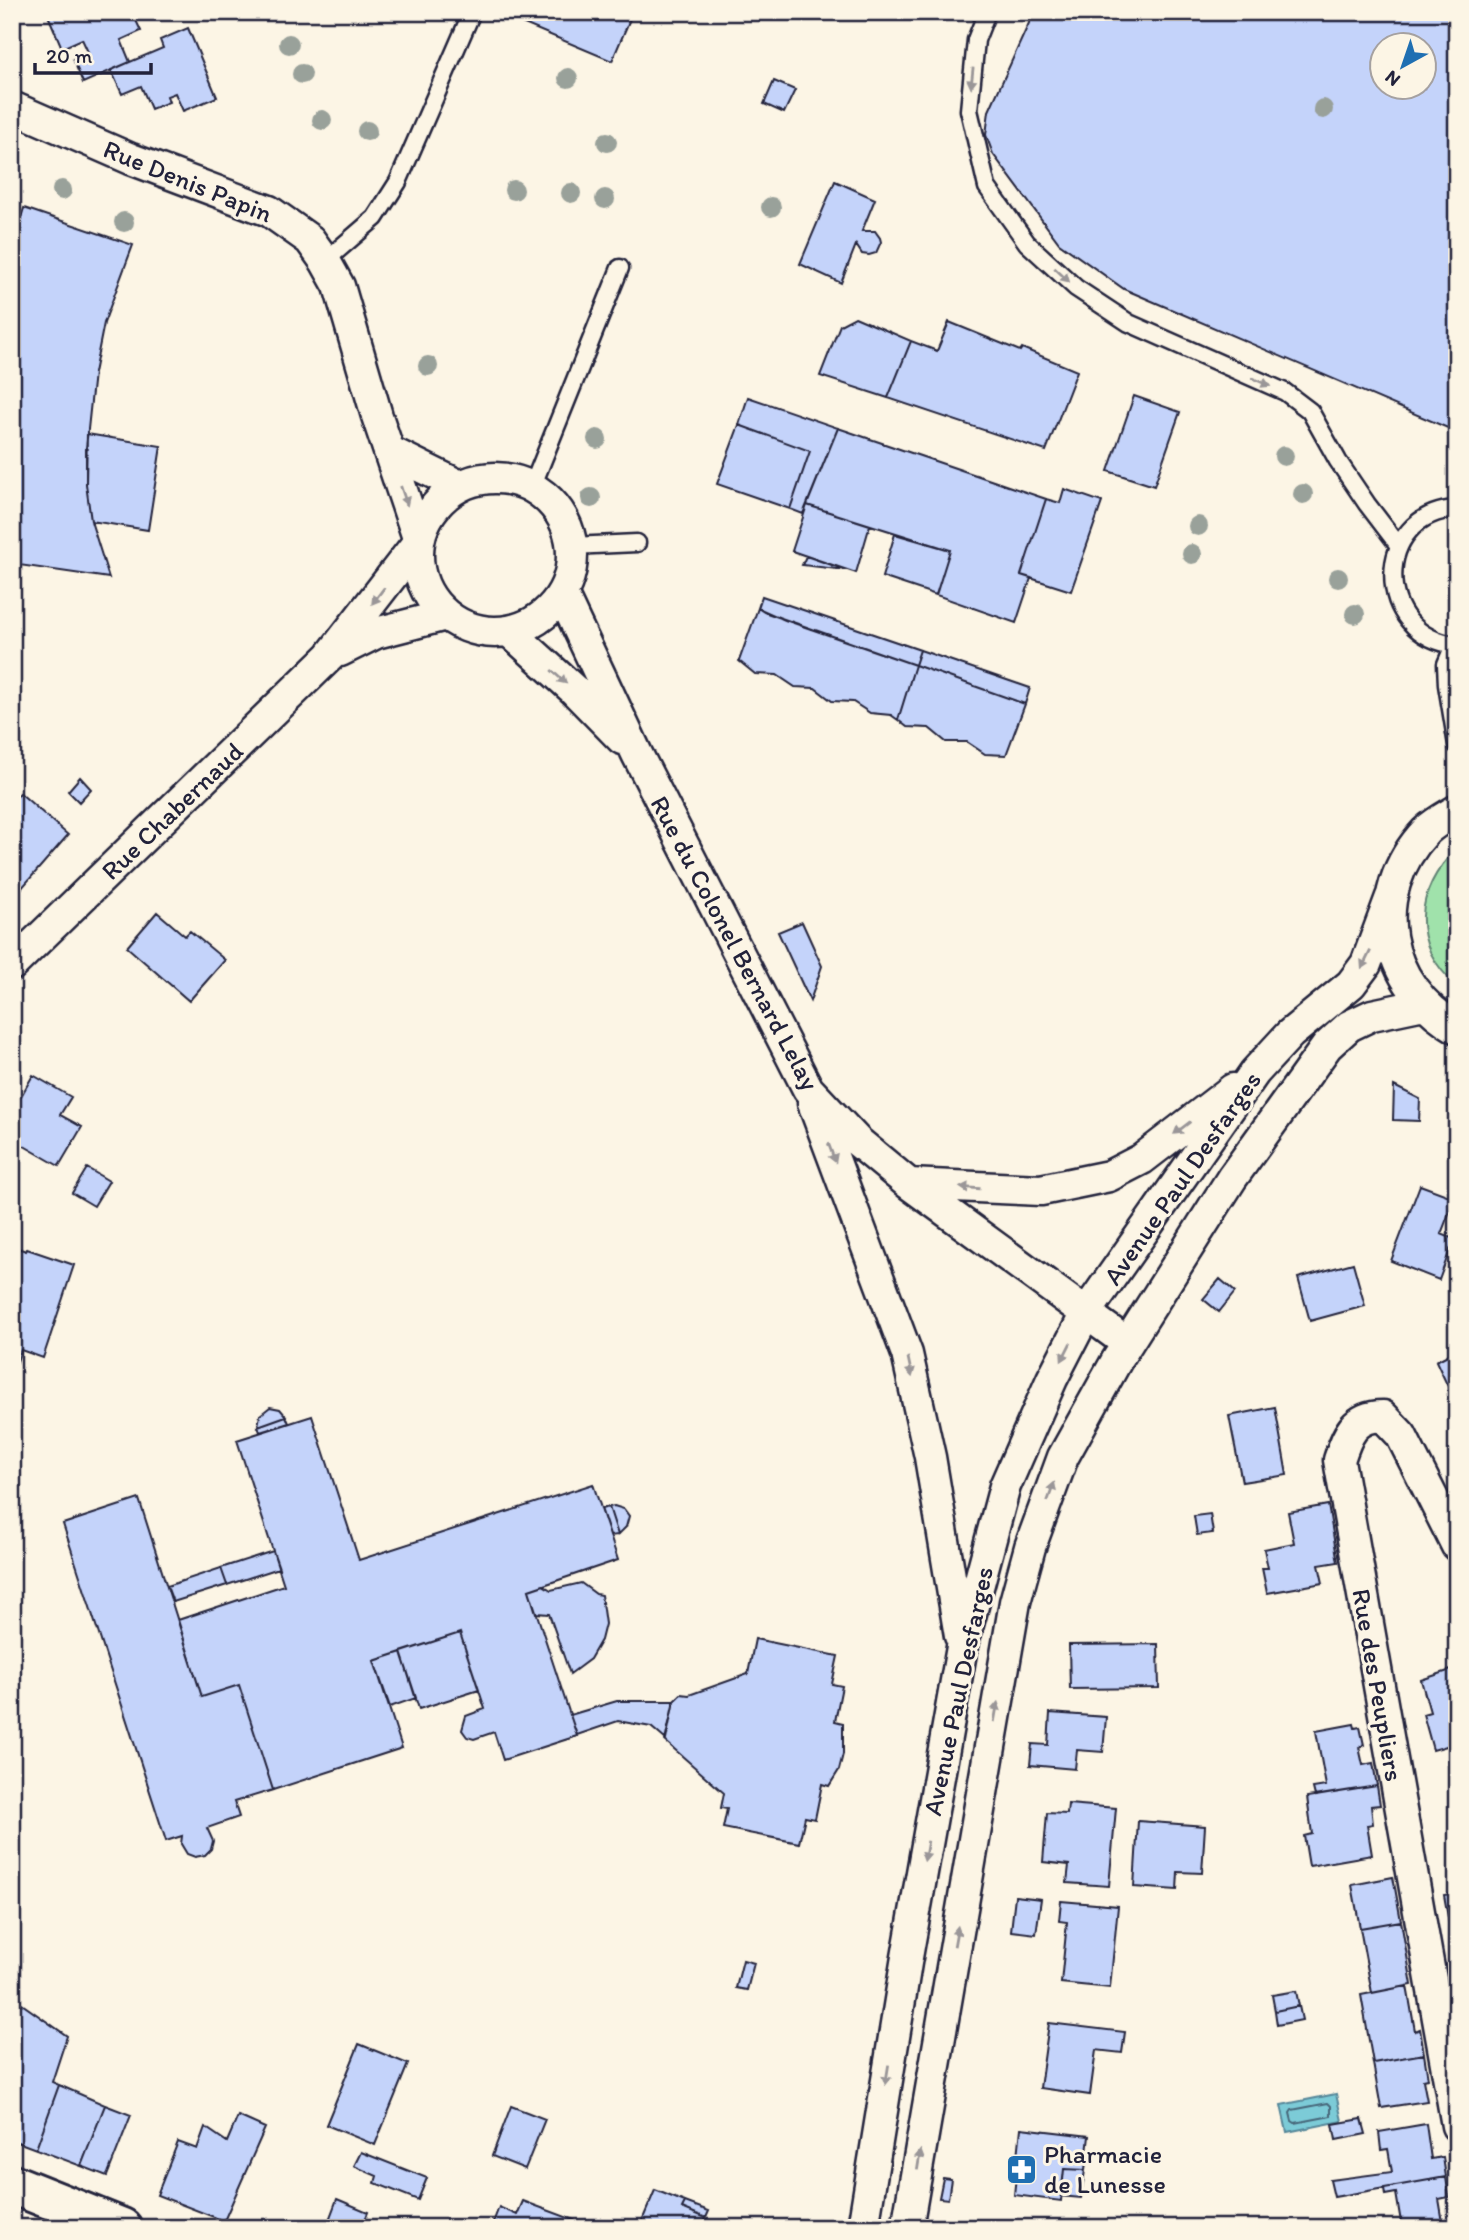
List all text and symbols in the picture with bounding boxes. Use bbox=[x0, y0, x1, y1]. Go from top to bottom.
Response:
scale bar bbox=[35, 32, 150, 76]
north arrow bbox=[1368, 32, 1438, 102]
text: 20 m bbox=[46, 43, 93, 68]
text: N bbox=[1380, 66, 1405, 92]
one-way arrow bbox=[966, 67, 977, 89]
street label: Rue Denis Papin bbox=[99, 133, 277, 229]
one-way arrow bbox=[1053, 267, 1070, 283]
one-way arrow bbox=[1251, 377, 1272, 388]
one-way arrow bbox=[399, 486, 410, 507]
one-way arrow bbox=[370, 586, 385, 604]
one-way arrow bbox=[550, 669, 568, 685]
street label: Rue Chabernaud bbox=[94, 735, 250, 887]
street label: Rue du Colonel Bernard Lelay bbox=[644, 790, 826, 1096]
one-way arrow bbox=[1360, 950, 1372, 970]
street label: Avenue Paul Desfarges bbox=[1096, 1065, 1268, 1291]
one-way arrow bbox=[1173, 1121, 1191, 1136]
one-way arrow bbox=[827, 1143, 838, 1164]
one-way arrow bbox=[959, 1182, 981, 1193]
one-way arrow bbox=[1060, 1342, 1071, 1362]
one-way arrow bbox=[904, 1356, 915, 1378]
one-way arrow bbox=[1045, 1481, 1056, 1502]
street label: Avenue Paul Desfarges bbox=[916, 1564, 1000, 1818]
street label: Rue des Peupliers bbox=[1345, 1586, 1411, 1784]
one-way arrow bbox=[991, 1701, 1002, 1723]
one-way arrow bbox=[920, 1840, 931, 1862]
one-way arrow bbox=[951, 1925, 962, 1947]
one-way arrow bbox=[881, 2064, 892, 2086]
place label: Pharmacie de Lunesse bbox=[1044, 2138, 1166, 2200]
one-way arrow bbox=[914, 2149, 925, 2171]
pharmacy icon: Pharmacie de Lunesse bbox=[1004, 2152, 1038, 2186]

